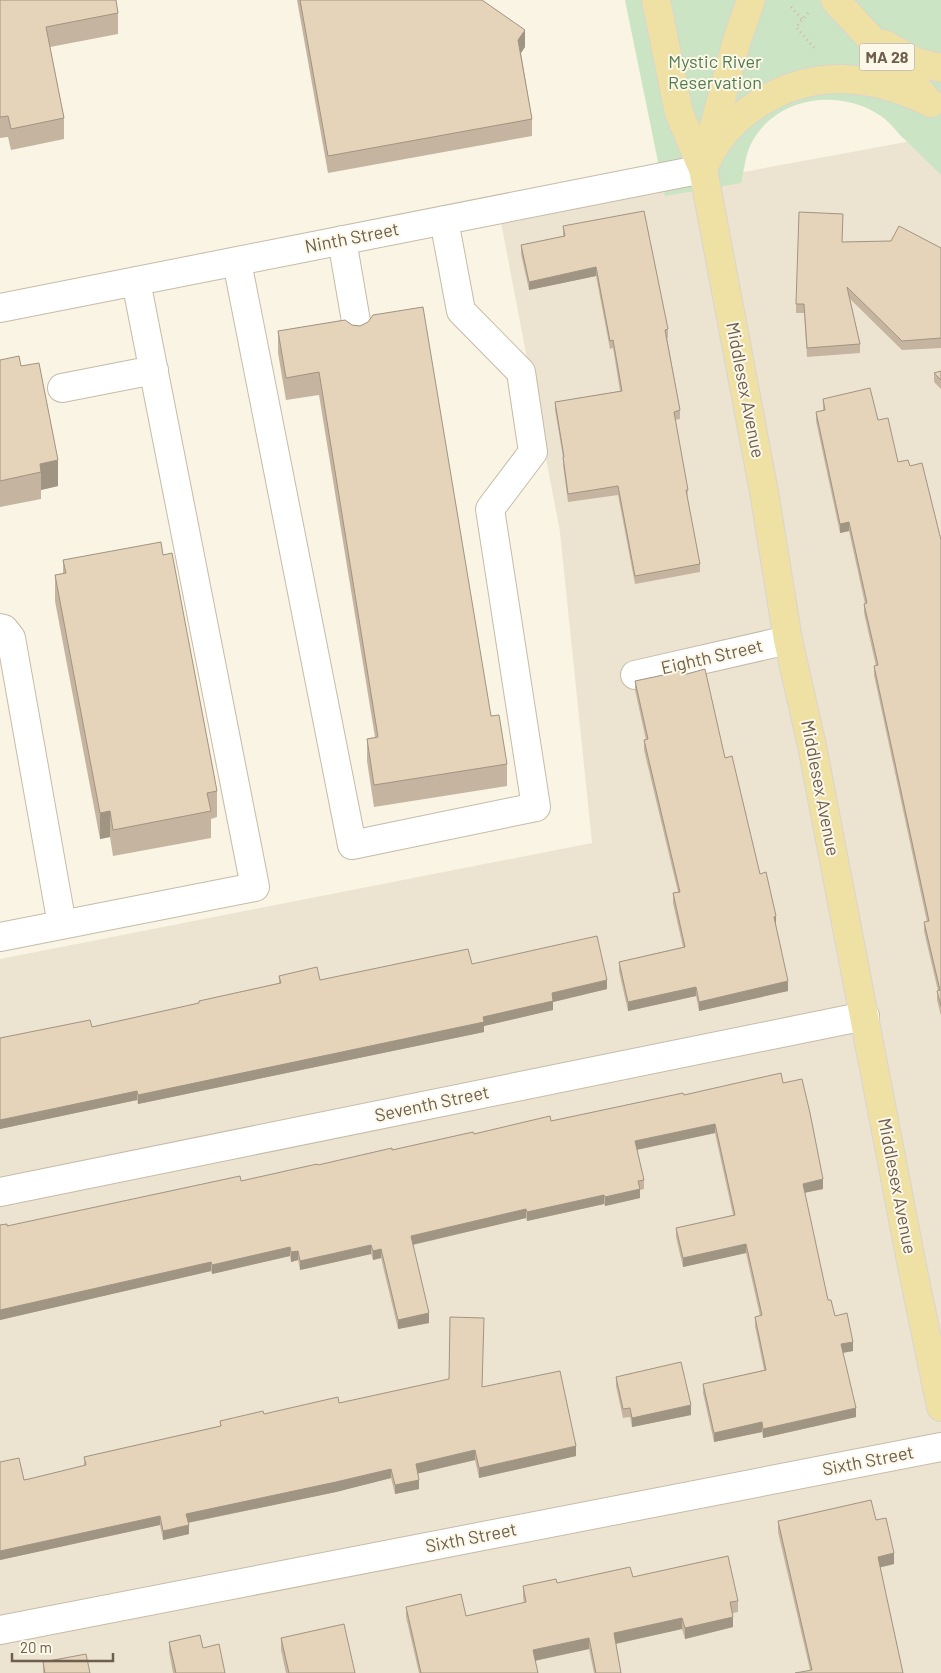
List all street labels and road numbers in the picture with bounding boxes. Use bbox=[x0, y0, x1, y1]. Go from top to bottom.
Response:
road number: MA 28 bbox=[860, 44, 914, 70]
street label: Ninth Street bbox=[303, 217, 401, 257]
street label: Middlesex Avenue bbox=[722, 320, 770, 460]
street label: Eighth Street bbox=[659, 634, 765, 678]
street label: Middlesex Avenue bbox=[797, 718, 845, 858]
street label: Seventh Street bbox=[373, 1080, 491, 1126]
street label: Middlesex Avenue bbox=[874, 1116, 922, 1256]
street label: Sixth Street bbox=[820, 1440, 915, 1480]
street label: Sixth Street bbox=[423, 1517, 518, 1557]

